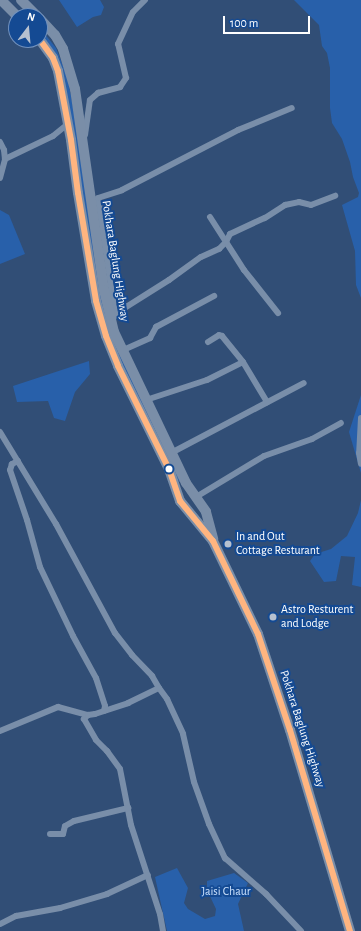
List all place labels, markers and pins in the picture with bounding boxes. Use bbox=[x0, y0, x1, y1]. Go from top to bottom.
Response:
unlabelled marker bbox=[164, 464, 174, 474]
place label: In and Out Cottage Resturant bbox=[236, 530, 320, 558]
marker: In and Out Cottage Resturant bbox=[223, 539, 233, 549]
place label: Astro Resturent and Lodge bbox=[281, 603, 353, 631]
marker: Astro Resturent and Lodge bbox=[268, 612, 278, 622]

